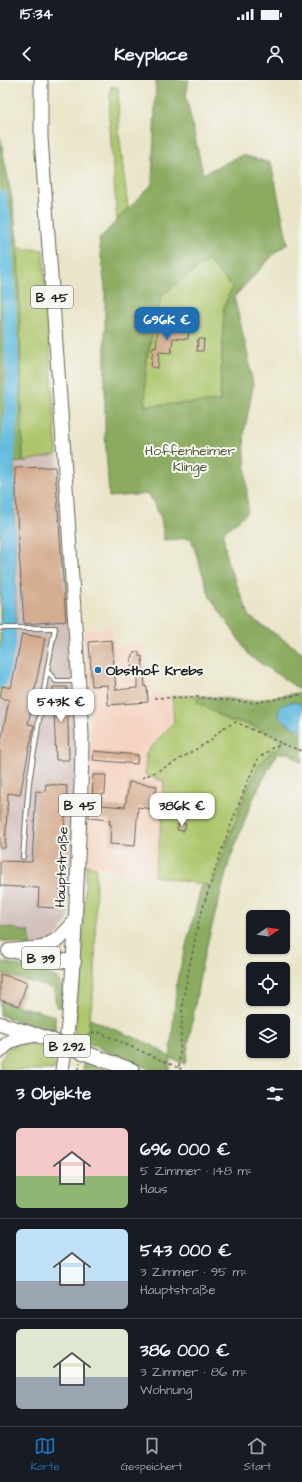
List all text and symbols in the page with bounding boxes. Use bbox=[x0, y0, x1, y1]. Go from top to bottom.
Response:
text: 15:34 bbox=[20, 4, 53, 25]
text: Keyplace bbox=[114, 42, 188, 67]
icon: back bbox=[16, 43, 38, 65]
icon: person bbox=[264, 43, 286, 65]
road number: B 45 bbox=[31, 286, 73, 308]
pin: 696K € bbox=[134, 307, 200, 341]
text: 696K € bbox=[143, 311, 191, 329]
park label: Hoffenheimer Klinge bbox=[145, 441, 235, 477]
place label: Obsthof Krebs bbox=[106, 661, 203, 681]
marker: Obsthof Krebs bbox=[93, 665, 103, 675]
pin: 543K € bbox=[28, 689, 94, 723]
text: 543K € bbox=[37, 693, 85, 711]
pin: 386K € bbox=[149, 793, 215, 827]
road number: B 45 bbox=[59, 794, 101, 816]
text: 386K € bbox=[159, 797, 205, 815]
street label: Hauptstraße bbox=[51, 826, 73, 908]
north arrow bbox=[246, 910, 290, 954]
map controls bbox=[246, 910, 290, 1058]
road number: B 39 bbox=[22, 947, 60, 969]
button: locate bbox=[246, 962, 290, 1006]
button: layers bbox=[246, 1014, 290, 1058]
road number: B 292 bbox=[44, 1035, 90, 1057]
text: 3 Objekte bbox=[16, 1082, 91, 1106]
icon: filters bbox=[264, 1083, 286, 1105]
text: 696 000 € bbox=[140, 1138, 230, 1162]
icon: home bbox=[48, 1144, 96, 1192]
text: 5 Zimmer · 148 m² bbox=[140, 1162, 252, 1180]
text: Haus bbox=[140, 1180, 168, 1198]
text: 543 000 € bbox=[140, 1239, 232, 1263]
icon: home bbox=[48, 1245, 96, 1293]
text: 3 Zimmer · 95 m² bbox=[140, 1263, 247, 1281]
text: Hauptstraße bbox=[140, 1281, 215, 1299]
text: 386 000 € bbox=[140, 1339, 230, 1363]
icon: home bbox=[48, 1345, 96, 1393]
text: 3 Zimmer · 86 m² bbox=[140, 1363, 247, 1381]
text: Wohnung bbox=[140, 1381, 192, 1399]
tab: Karte bbox=[31, 1435, 59, 1474]
tab: Gespeichert bbox=[121, 1435, 182, 1474]
tab: Start bbox=[244, 1435, 271, 1474]

